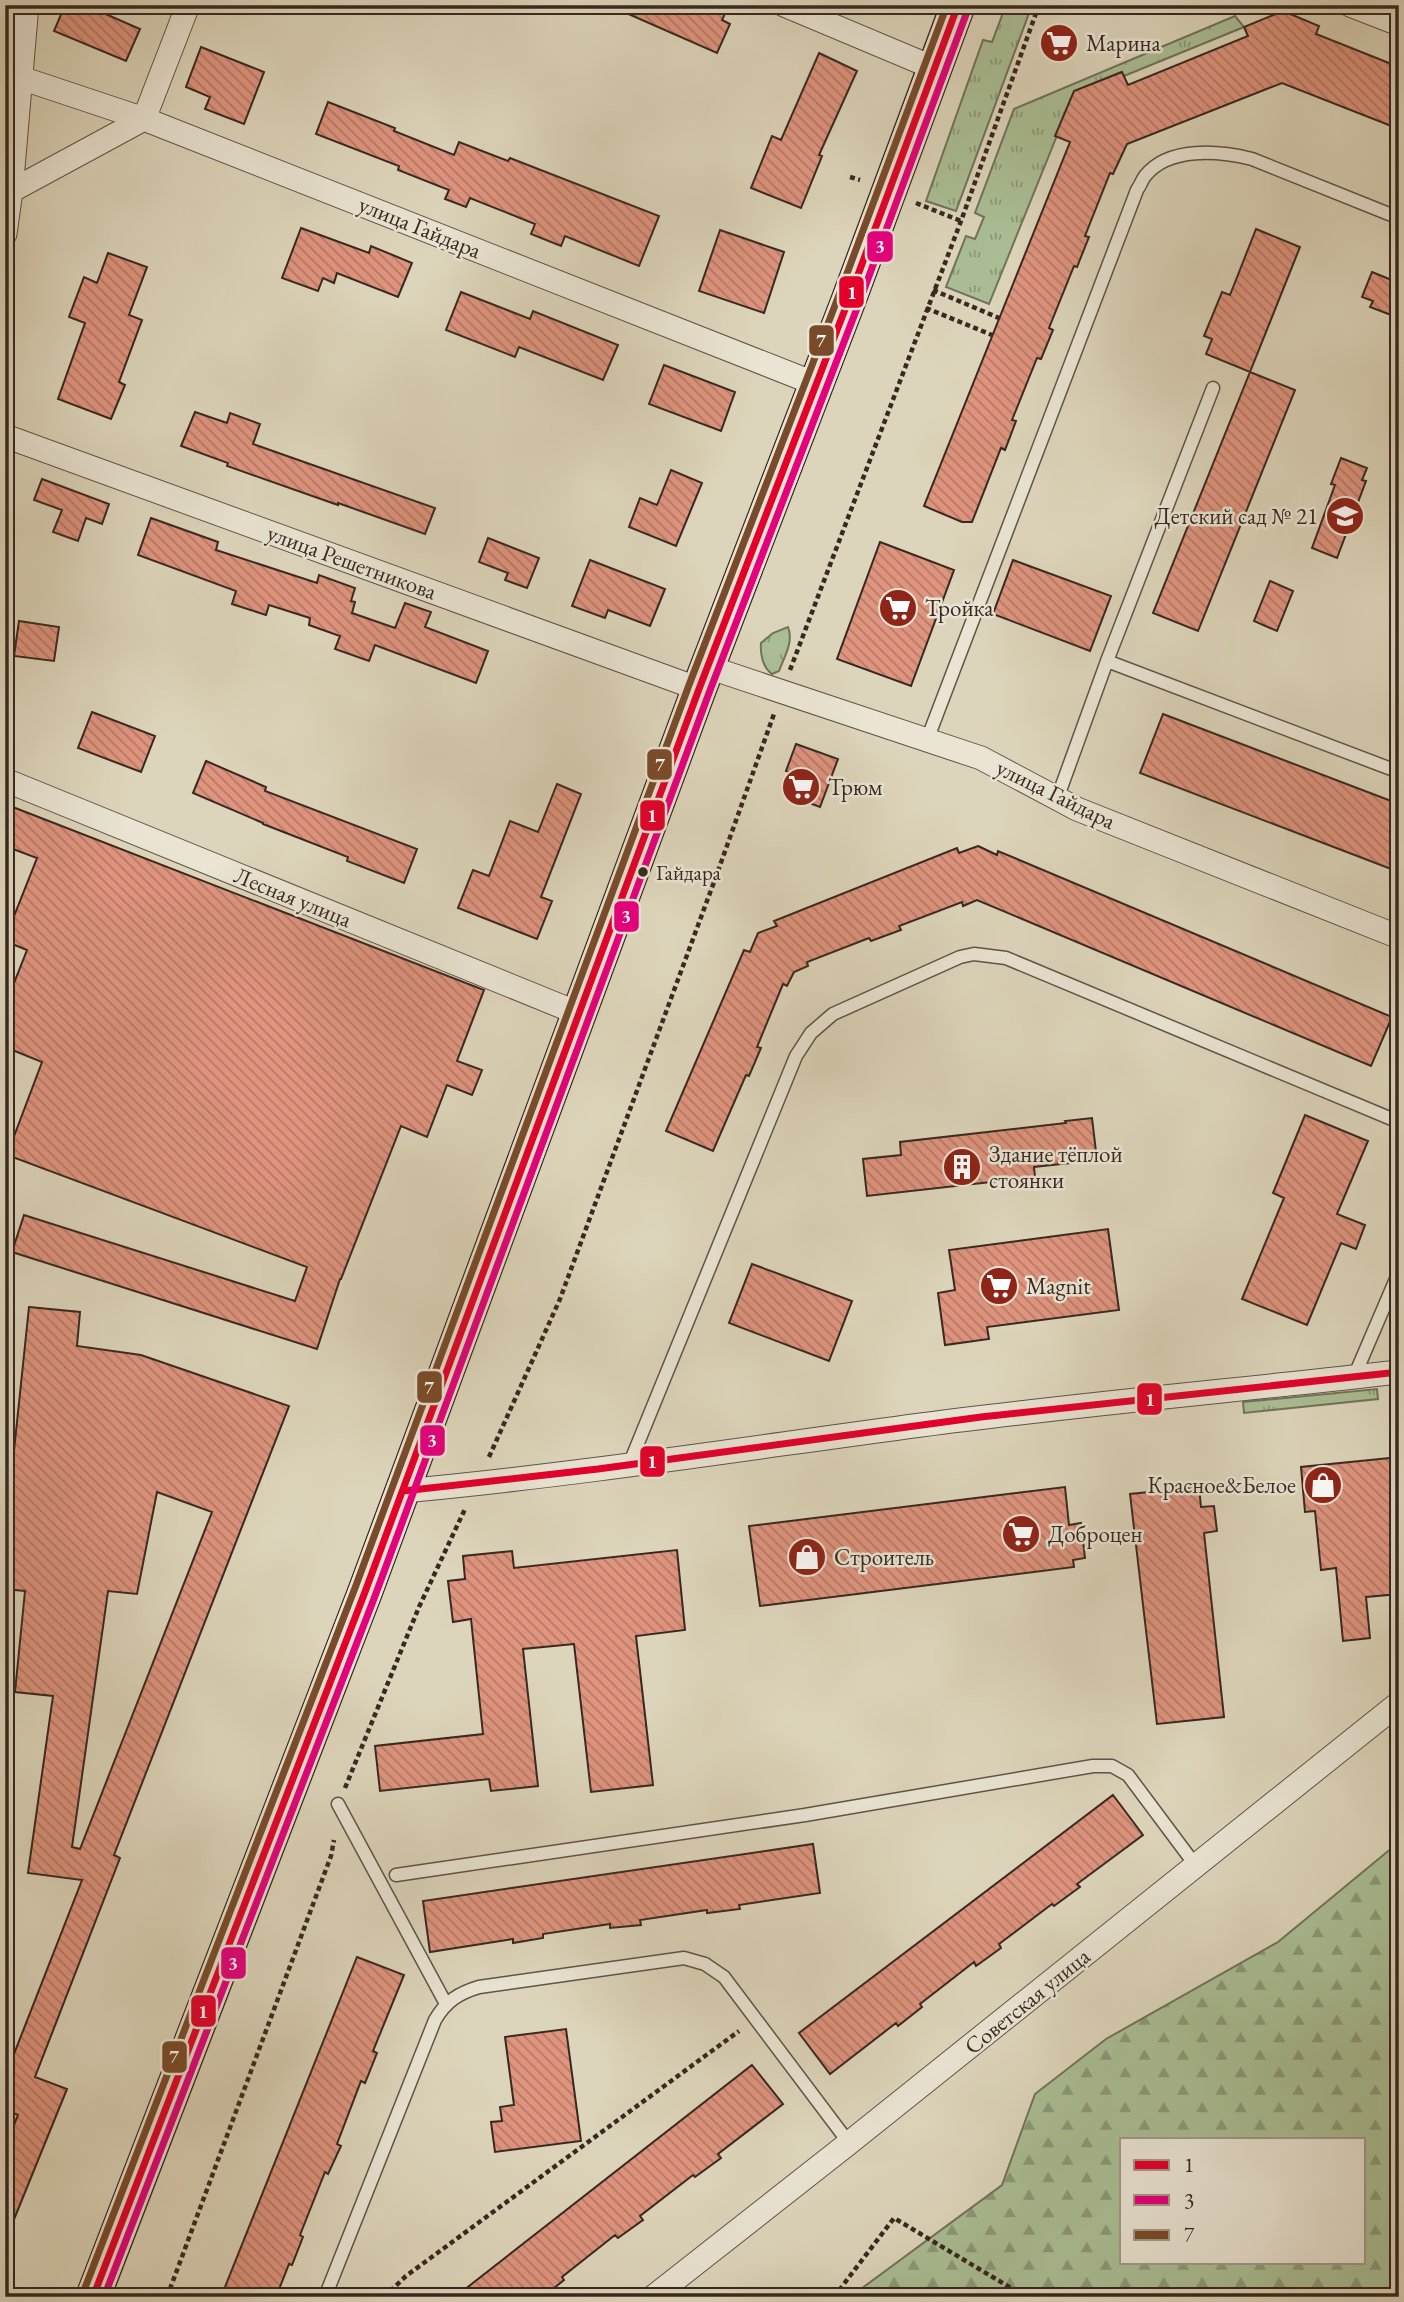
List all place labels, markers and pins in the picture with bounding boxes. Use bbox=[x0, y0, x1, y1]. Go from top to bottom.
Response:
supermarket icon: Марина bbox=[1038, 22, 1080, 64]
place label: Марина bbox=[1086, 28, 1162, 58]
school or university icon: Детский сад № 21 bbox=[1324, 495, 1366, 537]
place label: Детский сад № 21 bbox=[1155, 501, 1318, 531]
supermarket icon: Тройка bbox=[877, 587, 919, 629]
place label: Тройка bbox=[925, 593, 994, 623]
supermarket icon: Трюм bbox=[780, 766, 822, 808]
place label: Трюм bbox=[828, 772, 883, 802]
place label: Гайдара bbox=[656, 859, 721, 886]
marker: Гайдара bbox=[636, 865, 650, 879]
place label: Здание тёплой стоянки bbox=[989, 1139, 1123, 1195]
building icon: Здание тёплой стоянки bbox=[941, 1146, 983, 1188]
supermarket icon: Magnit bbox=[978, 1265, 1020, 1307]
place label: Magnit bbox=[1026, 1271, 1091, 1301]
shop icon: Красное&Белое bbox=[1302, 1464, 1344, 1506]
place label: Красное&Белое bbox=[1148, 1470, 1296, 1500]
supermarket icon: Доброцен bbox=[1000, 1513, 1042, 1555]
place label: Доброцен bbox=[1048, 1519, 1143, 1549]
shop icon: Строитель bbox=[786, 1536, 828, 1578]
place label: Строитель bbox=[834, 1542, 934, 1572]

